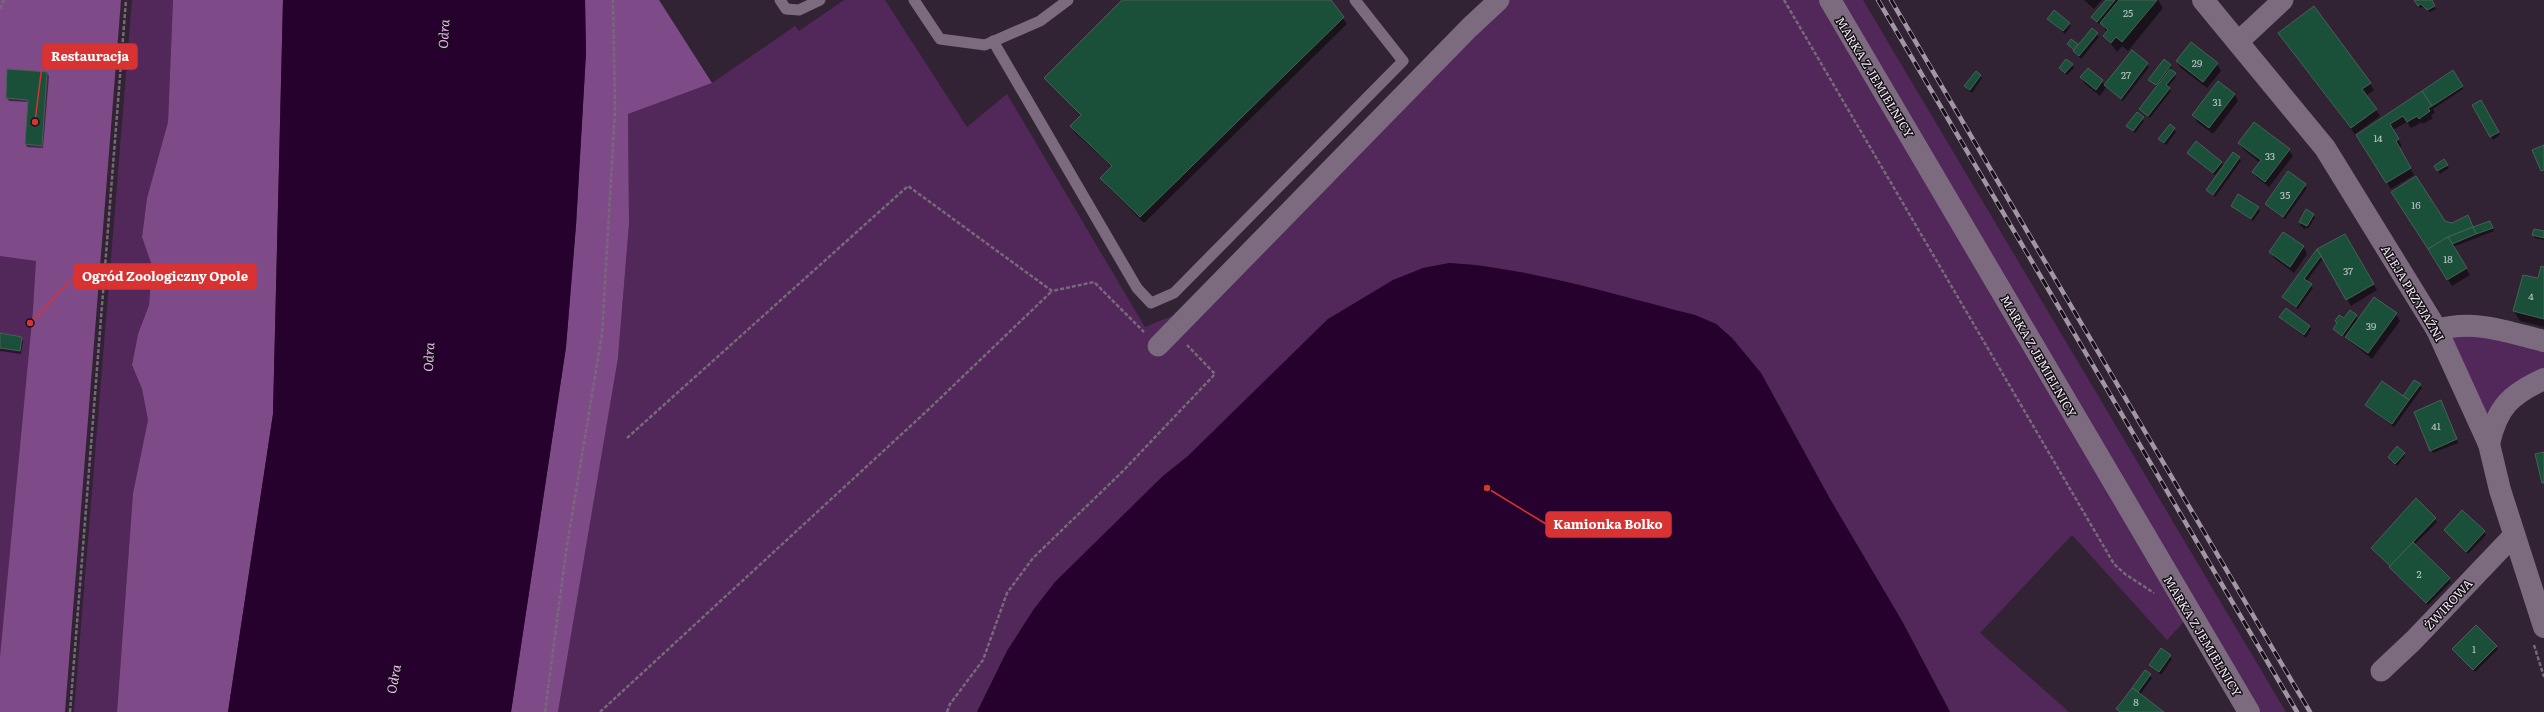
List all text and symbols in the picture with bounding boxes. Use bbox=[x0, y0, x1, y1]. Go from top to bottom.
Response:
house number: 25 bbox=[2123, 5, 2133, 20]
street label: MARKA Z JEMIELNICY bbox=[1832, 13, 1919, 141]
water label: Odra bbox=[433, 18, 453, 49]
callout: Restauracja bbox=[43, 44, 137, 69]
text: Restauracja bbox=[51, 46, 129, 65]
house number: 29 bbox=[2192, 55, 2202, 70]
house number: 27 bbox=[2121, 67, 2131, 82]
house number: 31 bbox=[2212, 94, 2222, 109]
house number: 14 bbox=[2373, 130, 2383, 145]
house number: 33 bbox=[2265, 148, 2275, 163]
house number: 35 bbox=[2280, 187, 2290, 202]
house number: 16 bbox=[2411, 197, 2421, 212]
street label: ALEJA PRZYJAŹNI bbox=[2377, 241, 2449, 345]
house number: 18 bbox=[2443, 251, 2453, 266]
house number: 37 bbox=[2343, 263, 2353, 278]
callout: Ogród Zoologiczny Opole bbox=[74, 264, 256, 289]
text: Ogród Zoologiczny Opole bbox=[82, 266, 248, 285]
house number: 4 bbox=[2528, 288, 2534, 303]
street label: MARKA Z JEMIELNICY bbox=[1997, 292, 2082, 421]
house number: 39 bbox=[2366, 318, 2376, 333]
water label: Odra bbox=[418, 341, 438, 372]
house number: 41 bbox=[2431, 418, 2441, 433]
callout: Kamionka Bolko bbox=[1546, 512, 1671, 537]
text: Kamionka Bolko bbox=[1553, 514, 1663, 533]
house number: 2 bbox=[2416, 566, 2422, 581]
street label: MARKA Z JEMIELNICY bbox=[2160, 572, 2247, 700]
street label: ŻWIROWA bbox=[2420, 574, 2476, 633]
house number: 1 bbox=[2472, 641, 2476, 656]
water label: Odra bbox=[381, 662, 405, 695]
house number: 8 bbox=[2133, 694, 2139, 709]

